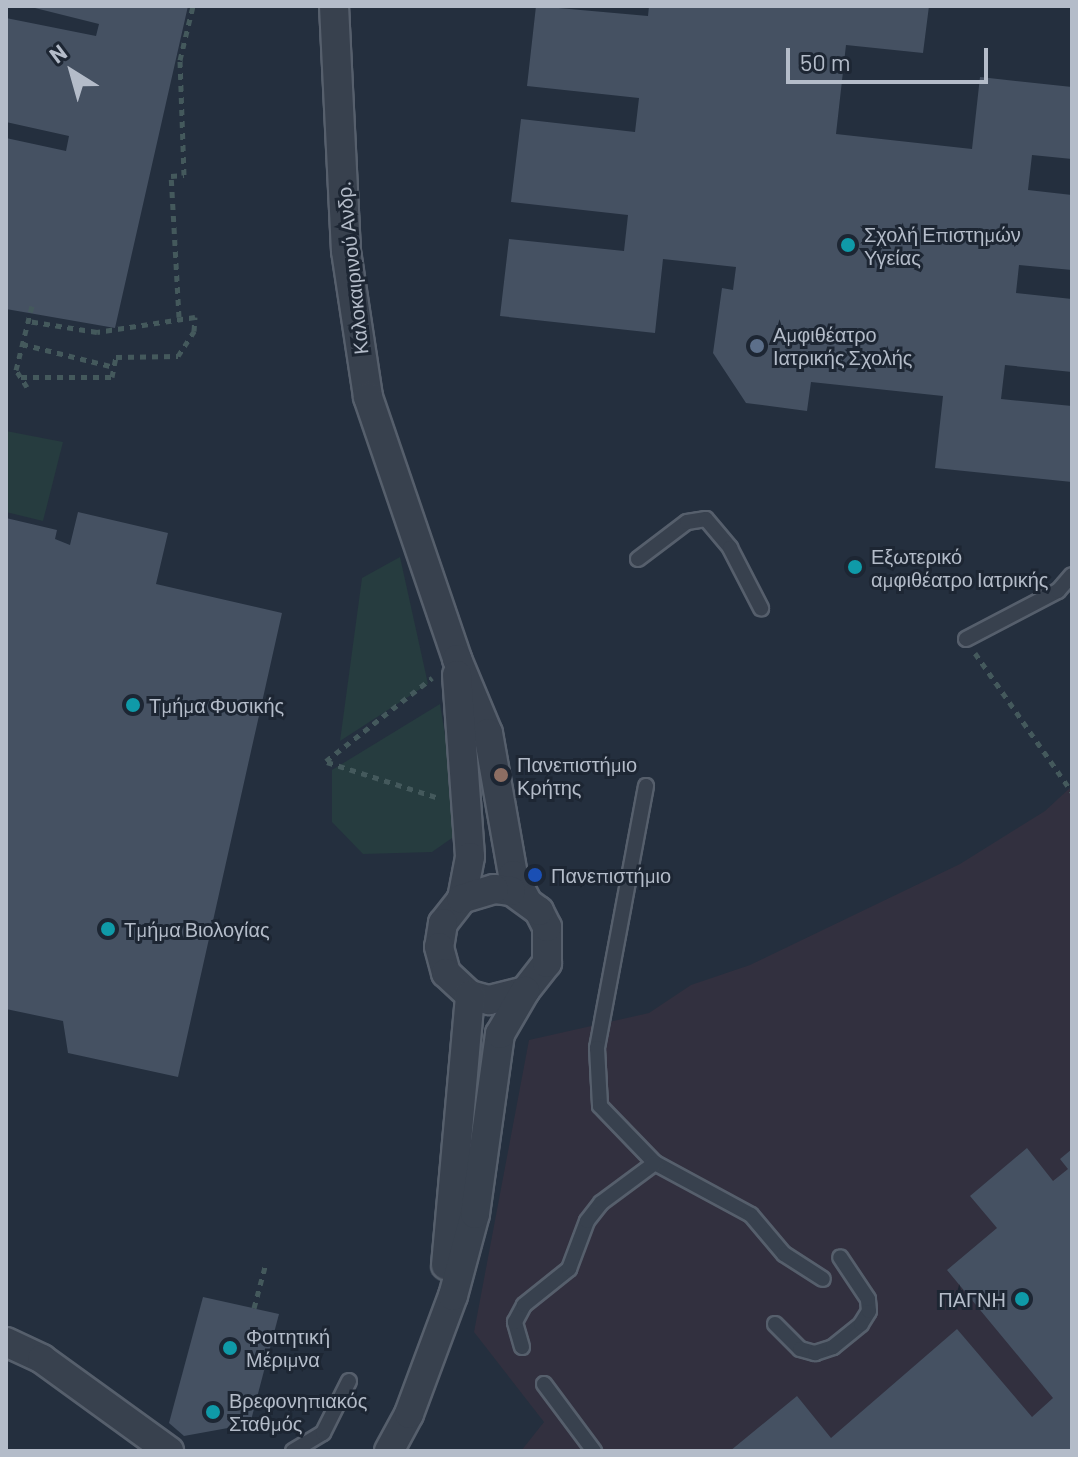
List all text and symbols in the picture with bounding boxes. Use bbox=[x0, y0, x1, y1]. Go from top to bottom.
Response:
north arrow bbox=[32, 32, 112, 112]
scale bar bbox=[790, 32, 992, 82]
text: N bbox=[44, 38, 71, 68]
text: 50 m bbox=[800, 47, 851, 76]
street label: Καλοκαιρινού Ανδρ. bbox=[331, 180, 373, 356]
place label: Σχολή Επιστημών Υγείας bbox=[864, 222, 1021, 269]
marker: Σχολή Επιστημών Υγείας bbox=[839, 236, 857, 254]
place label: Αμφιθέατρο Ιατρικής Σχολής bbox=[773, 322, 912, 369]
marker: Αμφιθέατρο Ιατρικής Σχολής bbox=[748, 337, 766, 355]
place label: Εξωτερικό αμφιθέατρο Ιατρικής bbox=[871, 544, 1048, 591]
marker: Εξωτερικό αμφιθέατρο Ιατρικής bbox=[846, 558, 864, 576]
place label: Τμήμα Φυσικής bbox=[149, 693, 284, 717]
marker: Τμήμα Φυσικής bbox=[124, 696, 142, 714]
place label: Πανεπιστήμιο Κρήτης bbox=[517, 752, 637, 799]
marker: Πανεπιστήμιο Κρήτης bbox=[492, 766, 510, 784]
place label: Πανεπιστήμιο bbox=[551, 863, 671, 887]
marker: Πανεπιστήμιο bbox=[526, 866, 544, 884]
place label: Τμήμα Βιολογίας bbox=[124, 917, 270, 941]
marker: Τμήμα Βιολογίας bbox=[99, 920, 117, 938]
place label: ΠΑΓΝΗ bbox=[938, 1287, 1006, 1311]
marker: ΠΑΓΝΗ bbox=[1013, 1290, 1031, 1308]
place label: Φοιτητική Μέριμνα bbox=[246, 1324, 330, 1371]
marker: Φοιτητική Μέριμνα bbox=[221, 1339, 239, 1357]
place label: Βρεφονηπιακός Σταθμός bbox=[229, 1388, 367, 1435]
marker: Βρεφονηπιακός Σταθμός bbox=[204, 1403, 222, 1421]

